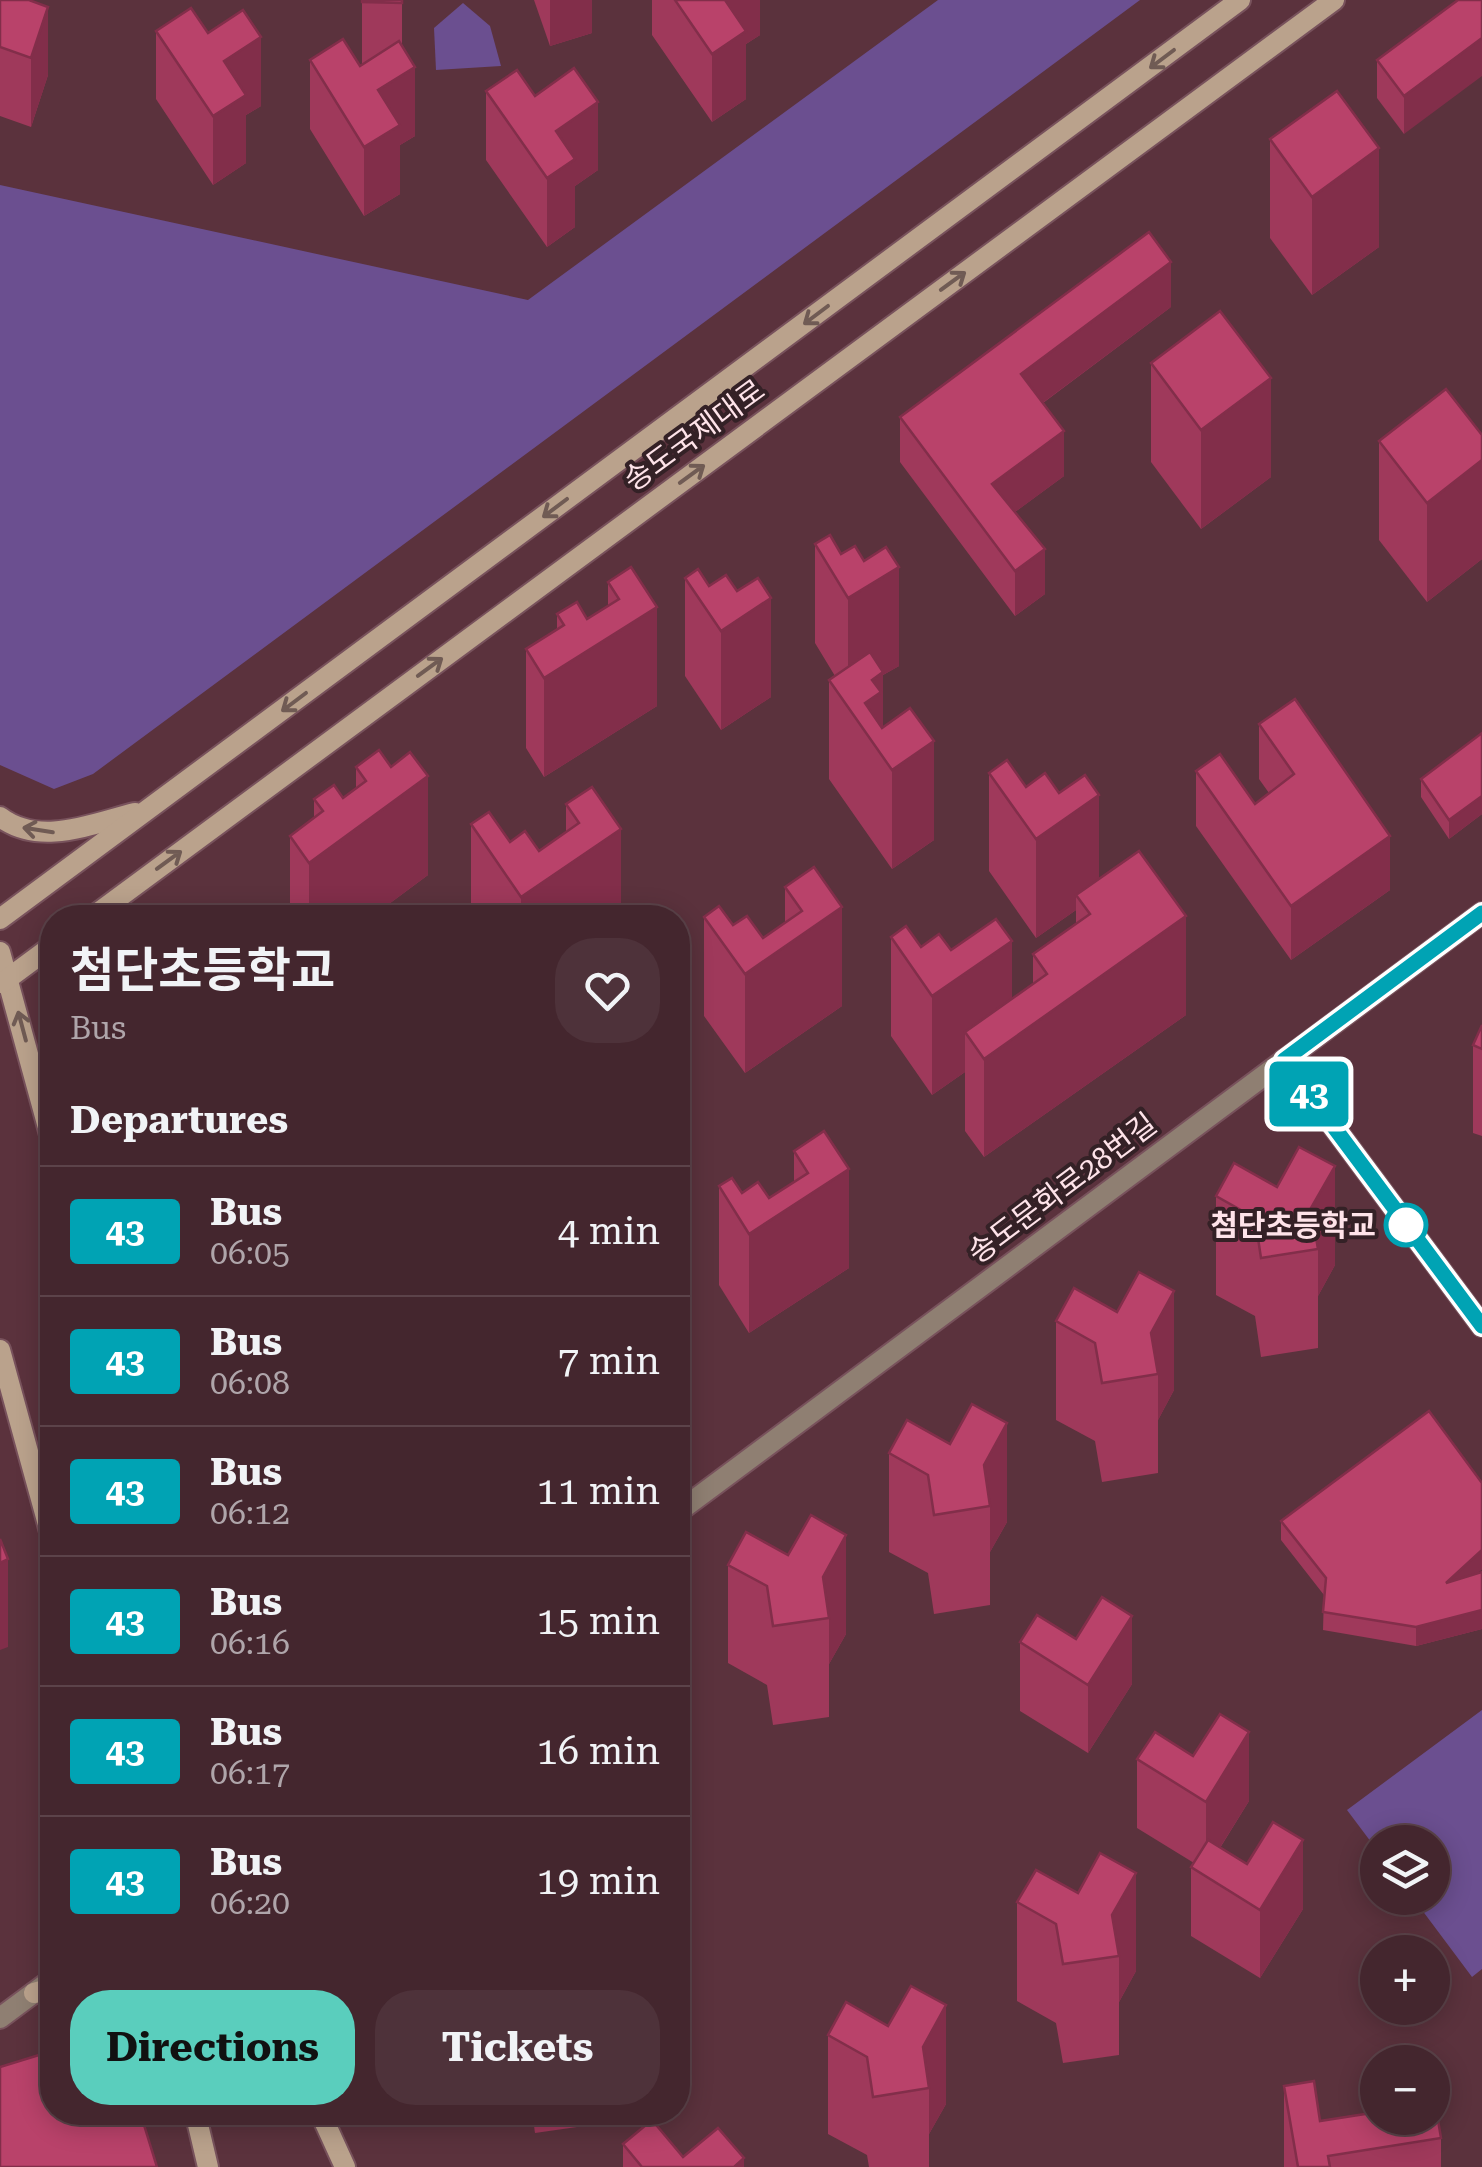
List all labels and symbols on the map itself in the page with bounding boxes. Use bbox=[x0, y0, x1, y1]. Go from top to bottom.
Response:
one-way arrow bbox=[1149, 48, 1176, 69]
one-way arrow bbox=[939, 270, 967, 291]
one-way arrow bbox=[803, 304, 830, 325]
street label: 송도국제대로 bbox=[617, 372, 771, 498]
one-way arrow bbox=[678, 463, 705, 484]
one-way arrow bbox=[542, 498, 569, 519]
one-way arrow bbox=[416, 656, 444, 677]
one-way arrow bbox=[281, 691, 308, 712]
one-way arrow bbox=[22, 821, 55, 839]
one-way arrow bbox=[155, 849, 182, 870]
one-way arrow bbox=[12, 1011, 30, 1043]
line badge: 43 bbox=[1264, 1062, 1354, 1126]
street label: 송도문화로28번길 bbox=[961, 1106, 1163, 1270]
marker: 첨단초등학교 bbox=[1385, 1204, 1427, 1246]
place label: 첨단초등학교 bbox=[1210, 1208, 1376, 1243]

